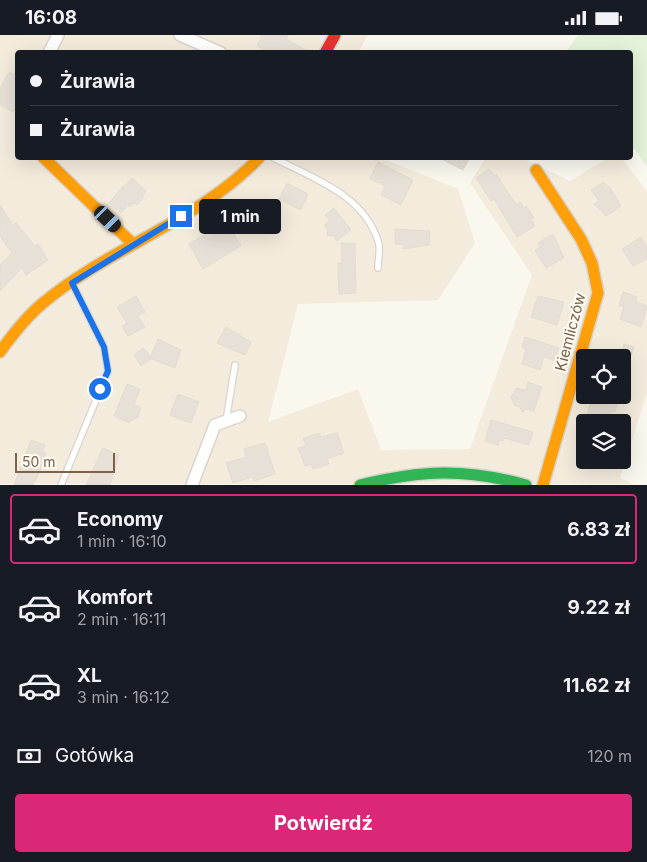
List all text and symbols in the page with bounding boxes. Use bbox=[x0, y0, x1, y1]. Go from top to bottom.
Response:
text: 16:08 bbox=[25, 6, 77, 29]
text: Żurawia bbox=[60, 70, 135, 93]
text: Żurawia bbox=[60, 118, 135, 141]
callout: 1 min bbox=[198, 199, 281, 233]
car bbox=[91, 203, 124, 235]
route end bbox=[170, 205, 192, 227]
text: 1 min bbox=[220, 206, 260, 226]
street label: Kiemliczów bbox=[550, 291, 590, 373]
map controls bbox=[576, 349, 631, 469]
button: locate bbox=[576, 349, 631, 404]
route start bbox=[89, 378, 111, 400]
button: layers bbox=[576, 414, 631, 469]
scale bar bbox=[15, 449, 115, 473]
text: 50 m bbox=[22, 453, 56, 470]
icon: car bbox=[17, 507, 62, 552]
text: Economy bbox=[77, 508, 163, 531]
text: 6.83 zł bbox=[567, 518, 630, 541]
text: 1 min · 16:10 bbox=[77, 531, 167, 551]
icon: car bbox=[17, 585, 62, 630]
text: Komfort bbox=[77, 586, 153, 609]
text: 9.22 zł bbox=[567, 596, 630, 619]
text: 2 min · 16:11 bbox=[77, 609, 166, 629]
icon: car bbox=[17, 663, 62, 708]
text: XL bbox=[77, 664, 102, 687]
text: 11.62 zł bbox=[563, 674, 630, 697]
text: 3 min · 16:12 bbox=[77, 687, 170, 707]
icon: cash bbox=[15, 742, 43, 770]
text: Gotówka bbox=[55, 744, 134, 767]
text: 120 m bbox=[587, 746, 632, 766]
button: Potwierdź bbox=[15, 794, 632, 852]

